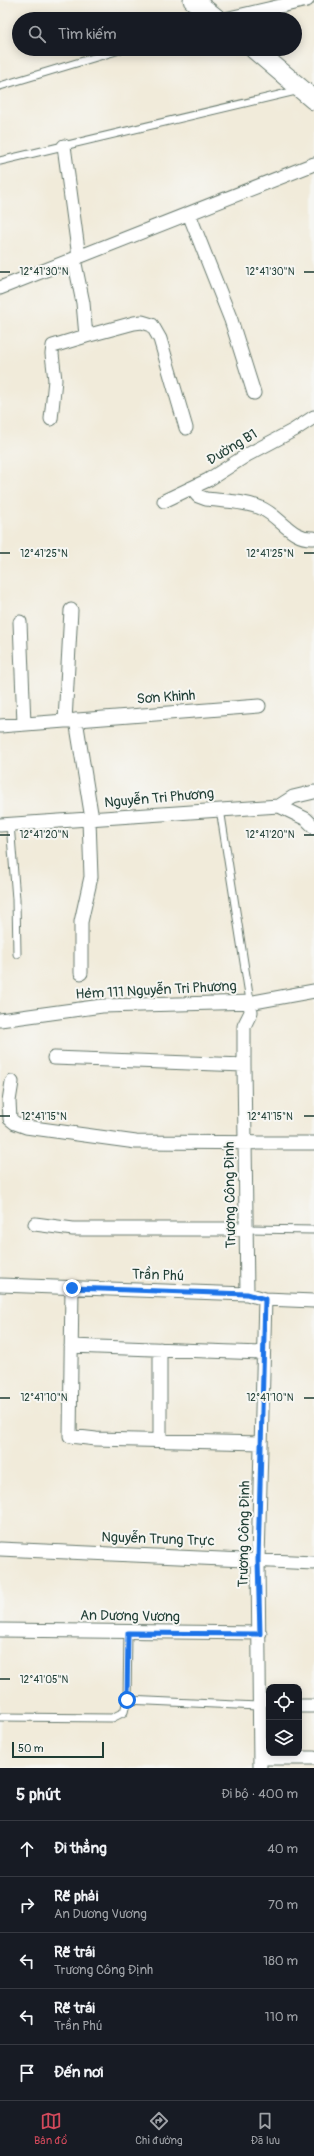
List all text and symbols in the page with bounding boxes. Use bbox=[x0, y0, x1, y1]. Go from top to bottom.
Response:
search box bbox=[12, 12, 302, 56]
icon: search bbox=[26, 23, 48, 45]
text: Tìm kiếm bbox=[58, 25, 117, 44]
text: 12°41'30"N bbox=[20, 266, 69, 278]
text: 12°41'30"N bbox=[246, 266, 295, 278]
street label: Đường B1 bbox=[204, 425, 260, 469]
text: 12°41'25"N bbox=[20, 548, 68, 560]
text: 12°41'25"N bbox=[246, 548, 294, 560]
street label: Sơn Khinh bbox=[136, 686, 196, 708]
street label: Nguyễn Tri Phương bbox=[103, 784, 215, 811]
text: 12°41'20"N bbox=[20, 829, 69, 841]
text: 12°41'20"N bbox=[246, 829, 295, 841]
street label: Hẻm 111 Nguyễn Tri Phương bbox=[75, 976, 237, 1003]
text: 12°41'15"N bbox=[21, 1111, 67, 1123]
text: 12°41'15"N bbox=[247, 1111, 293, 1123]
street label: Trương Công Định bbox=[221, 1141, 239, 1249]
street label: Trần Phú bbox=[132, 1264, 184, 1284]
route end bbox=[63, 1279, 81, 1297]
text: 12°41'10"N bbox=[20, 1392, 68, 1404]
text: 12°41'10"N bbox=[246, 1392, 294, 1404]
street label: Trương Công Định bbox=[235, 1480, 253, 1588]
street label: Nguyễn Trung Trực bbox=[101, 1528, 215, 1549]
street label: An Dương Vương bbox=[80, 1607, 180, 1625]
text: 12°41'05"N bbox=[20, 1674, 69, 1686]
map controls bbox=[266, 1684, 302, 1756]
button: locate bbox=[266, 1684, 302, 1720]
route start bbox=[118, 1691, 136, 1709]
button: layers bbox=[266, 1720, 302, 1756]
scale bar bbox=[12, 1740, 104, 1759]
text: 50 m bbox=[18, 1742, 44, 1755]
text: 5 phút bbox=[16, 1784, 61, 1805]
text: Đi bộ · 400 m bbox=[221, 1786, 298, 1802]
icon: ahead bbox=[16, 1838, 38, 1860]
text: Đi thẳng bbox=[54, 1839, 107, 1858]
text: 40 m bbox=[267, 1841, 298, 1857]
text: Rẽ phải bbox=[54, 1887, 98, 1906]
icon: right bbox=[16, 1894, 38, 1916]
text: 70 m bbox=[268, 1897, 298, 1913]
text: An Dương Vương bbox=[54, 1906, 147, 1922]
text: Rẽ trái bbox=[54, 1943, 95, 1962]
icon: left bbox=[16, 1950, 38, 1972]
text: 180 m bbox=[263, 1953, 298, 1969]
text: Trương Công Định bbox=[54, 1962, 153, 1978]
text: Rẽ trái bbox=[54, 1999, 95, 2018]
icon: left bbox=[16, 2006, 38, 2028]
text: 110 m bbox=[265, 2009, 298, 2025]
text: Trần Phú bbox=[54, 2018, 102, 2034]
icon: arrive bbox=[16, 2062, 38, 2084]
text: Đến nơi bbox=[54, 2063, 103, 2082]
tab: Bản đồ bbox=[34, 2110, 67, 2147]
tab: Chỉ đường bbox=[135, 2110, 183, 2147]
tab: Đã lưu bbox=[251, 2110, 280, 2147]

